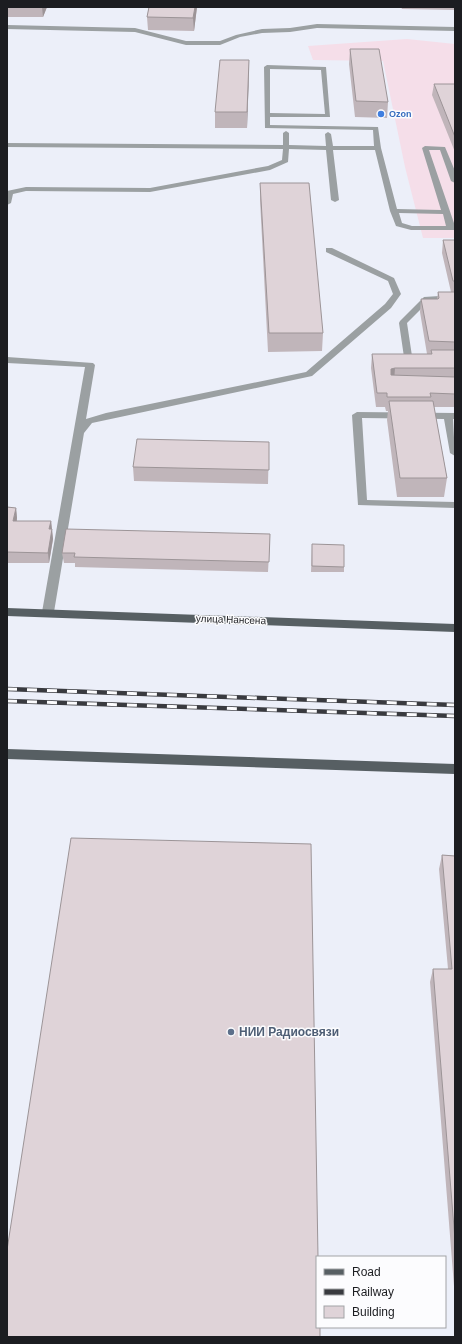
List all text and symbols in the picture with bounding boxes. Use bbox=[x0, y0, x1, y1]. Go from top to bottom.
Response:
marker: Ozon bbox=[376, 109, 386, 119]
place label: Ozon bbox=[389, 109, 412, 119]
street label: улица Нансена bbox=[196, 613, 267, 626]
place label: НИИ Радиосвязи bbox=[239, 1025, 339, 1039]
marker: НИИ Радиосвязи bbox=[226, 1027, 236, 1037]
legend bbox=[316, 1256, 446, 1328]
text: Road bbox=[352, 1265, 381, 1279]
text: Railway bbox=[352, 1285, 394, 1299]
text: Building bbox=[352, 1305, 395, 1319]

